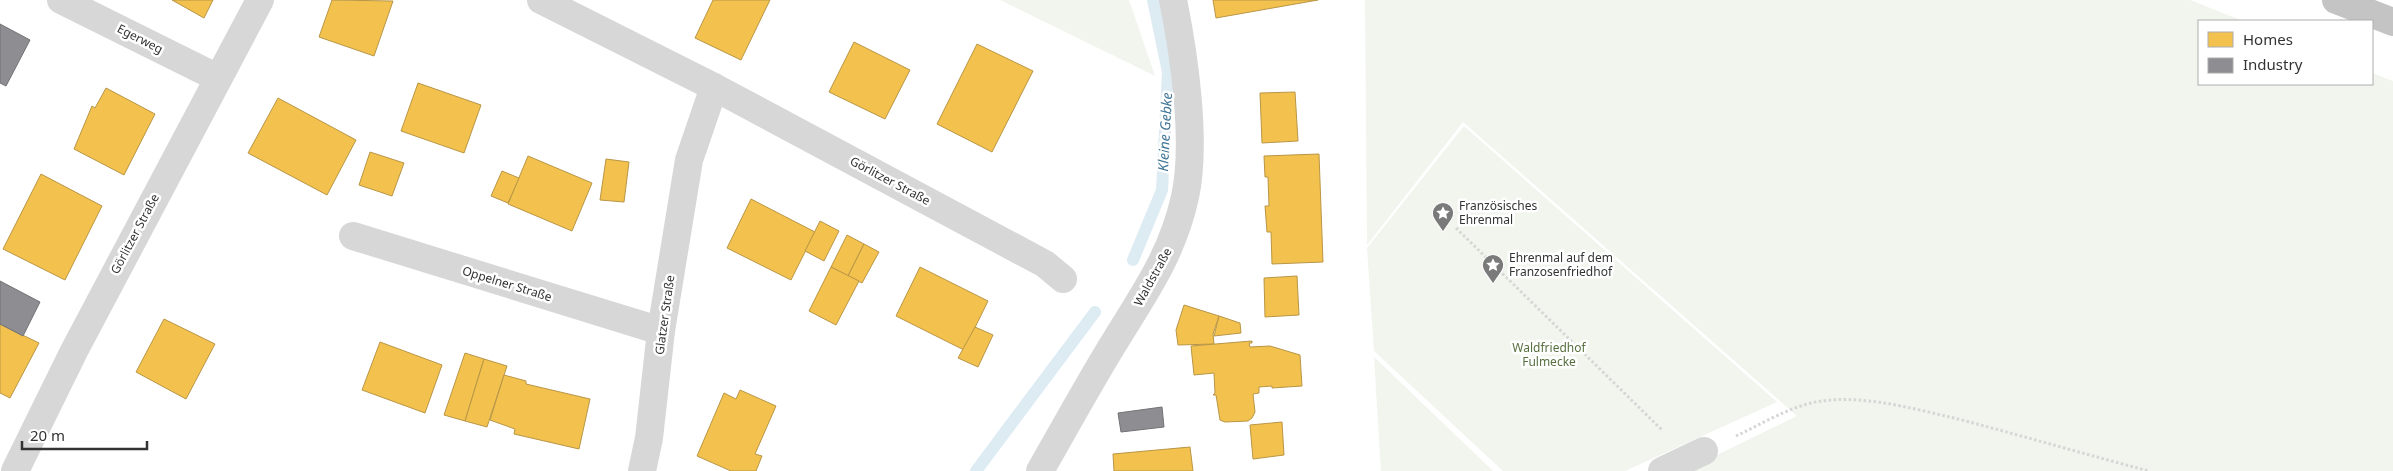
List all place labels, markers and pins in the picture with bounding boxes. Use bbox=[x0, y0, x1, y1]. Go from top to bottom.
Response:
place label: Französisches Ehrenmal bbox=[1459, 197, 1538, 228]
place icon: Französisches Ehrenmal bbox=[1431, 201, 1455, 232]
place label: Ehrenmal auf dem Franzosenfriedhof bbox=[1509, 249, 1613, 280]
place icon: Ehrenmal auf dem Franzosenfriedhof bbox=[1481, 253, 1505, 284]

